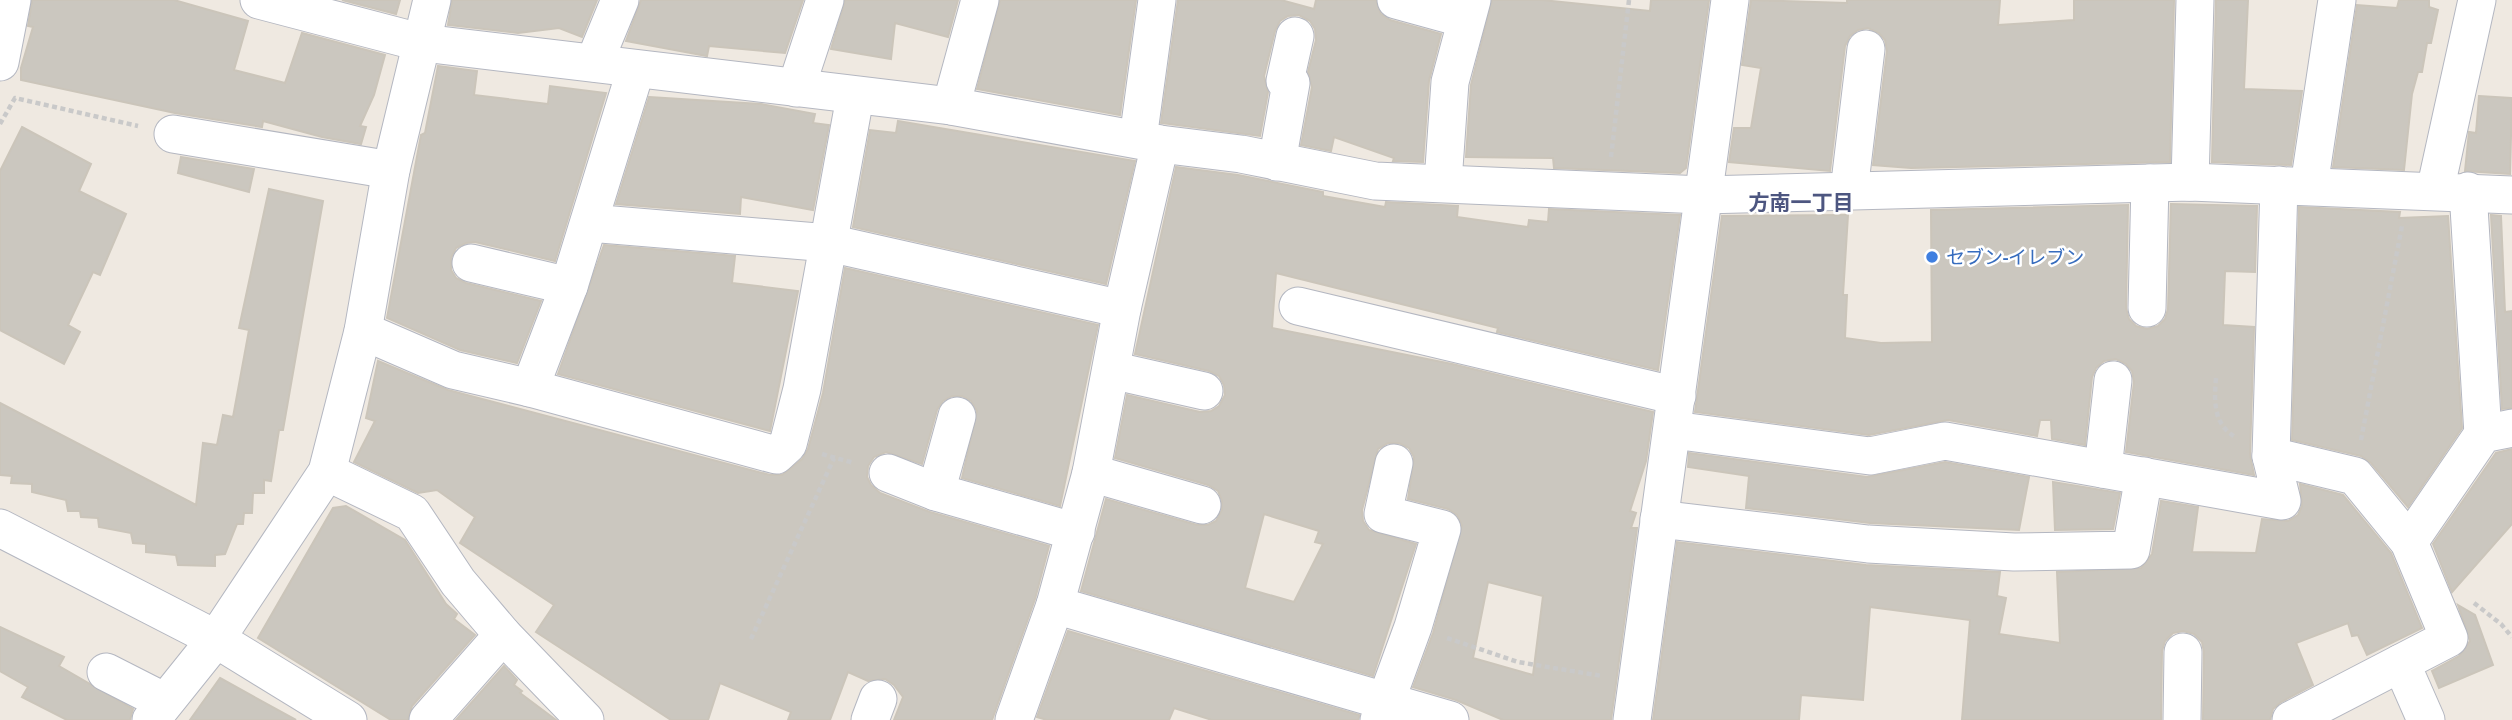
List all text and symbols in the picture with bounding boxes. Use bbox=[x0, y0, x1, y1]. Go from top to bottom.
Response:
district label: 方南一丁目 bbox=[1749, 188, 1854, 217]
place label: セブン-イレブン bbox=[1946, 244, 2084, 270]
marker: セブン-イレブン bbox=[1924, 249, 1940, 265]

